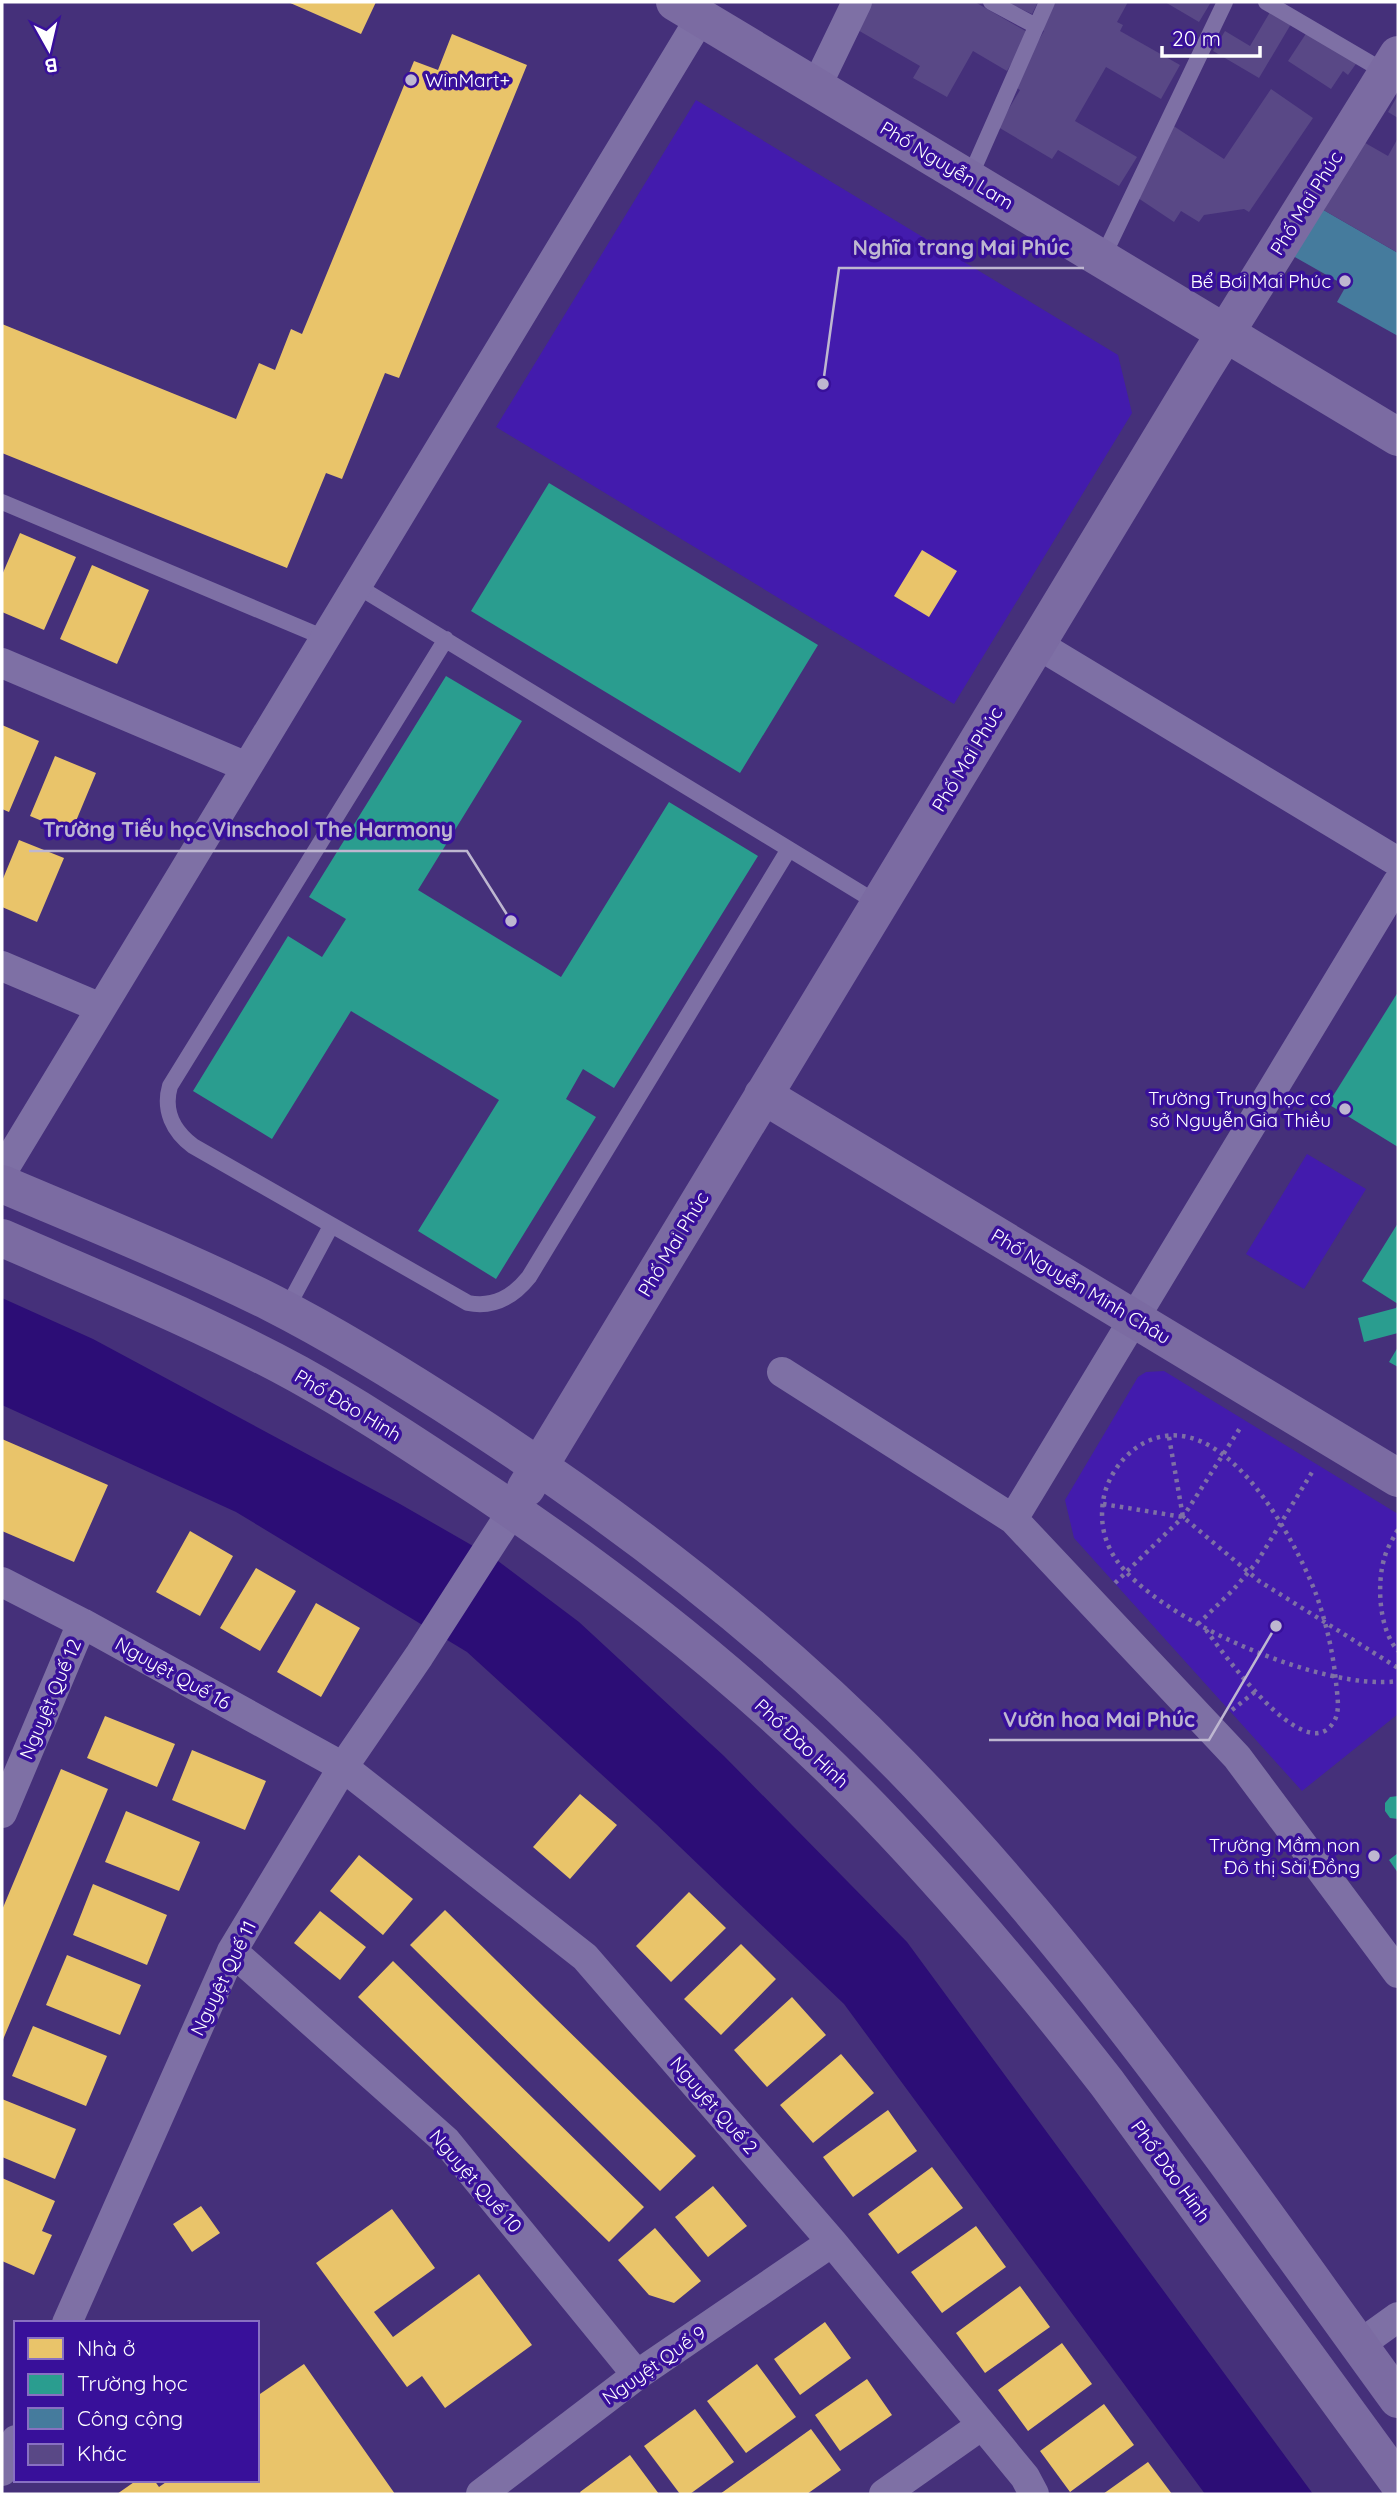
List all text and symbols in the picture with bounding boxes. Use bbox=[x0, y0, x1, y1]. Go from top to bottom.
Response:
north arrow bbox=[14, 14, 84, 84]
scale bar bbox=[1162, 14, 1260, 58]
text: 20 m bbox=[1172, 25, 1221, 51]
text: B bbox=[44, 53, 59, 79]
place label: WinMart+ bbox=[425, 68, 510, 92]
marker: WinMart+ bbox=[403, 72, 419, 88]
street label: Phố Nguyễn Lam bbox=[876, 116, 1018, 214]
street label: Phố Mai Phúc bbox=[1265, 146, 1348, 259]
callout: Nghĩa trang Mai Phúc bbox=[839, 226, 1084, 268]
text: Nghĩa trang Mai Phúc bbox=[852, 234, 1070, 260]
place label: Bể Bơi Mai Phúc bbox=[1190, 269, 1331, 293]
marker: Bể Bơi Mai Phúc bbox=[1337, 273, 1353, 289]
street label: Phố Mai Phúc bbox=[926, 702, 1008, 816]
callout: Trường Tiểu học Vinschool The Harmony bbox=[29, 809, 467, 851]
text: Trường Tiểu học Vinschool The Harmony bbox=[43, 816, 453, 842]
place label: Trường Trung học cơ sở Nguyễn Gia Thiều bbox=[1148, 1086, 1331, 1132]
marker: Trường Trung học cơ sở Nguyễn Gia Thiều bbox=[1337, 1101, 1353, 1117]
street label: Phố Mai Phúc bbox=[632, 1187, 714, 1301]
street label: Phố Nguyễn Minh Châu bbox=[987, 1223, 1175, 1349]
street label: Phố Đào Hinh bbox=[290, 1364, 406, 1446]
street label: Nguyệt Quế 16 bbox=[111, 1631, 235, 1715]
street label: Nguyệt Quế 12 bbox=[14, 1635, 86, 1763]
street label: Phố Đào Hinh bbox=[750, 1693, 854, 1793]
callout: Vườn hoa Mai Phúc bbox=[989, 1698, 1209, 1740]
text: Vườn hoa Mai Phúc bbox=[1003, 1706, 1195, 1732]
place label: Trường Mầm non Đô thị Sài Đồng bbox=[1209, 1833, 1360, 1879]
marker: Trường Mầm non Đô thị Sài Đồng bbox=[1366, 1848, 1382, 1864]
street label: Nguyệt Quế 11 bbox=[185, 1917, 261, 2039]
street label: Nguyệt Quế 2 bbox=[665, 2051, 763, 2159]
street label: Phố Đào Hinh bbox=[1126, 2115, 1216, 2227]
street label: Nguyệt Quế 10 bbox=[425, 2124, 527, 2238]
street label: Nguyệt Quế 9 bbox=[597, 2320, 711, 2410]
legend bbox=[14, 2321, 259, 2482]
text: Nhà ở bbox=[77, 2335, 135, 2361]
text: Trường học bbox=[77, 2370, 188, 2396]
text: Công cộng bbox=[77, 2405, 183, 2431]
text: Khác bbox=[77, 2440, 127, 2466]

